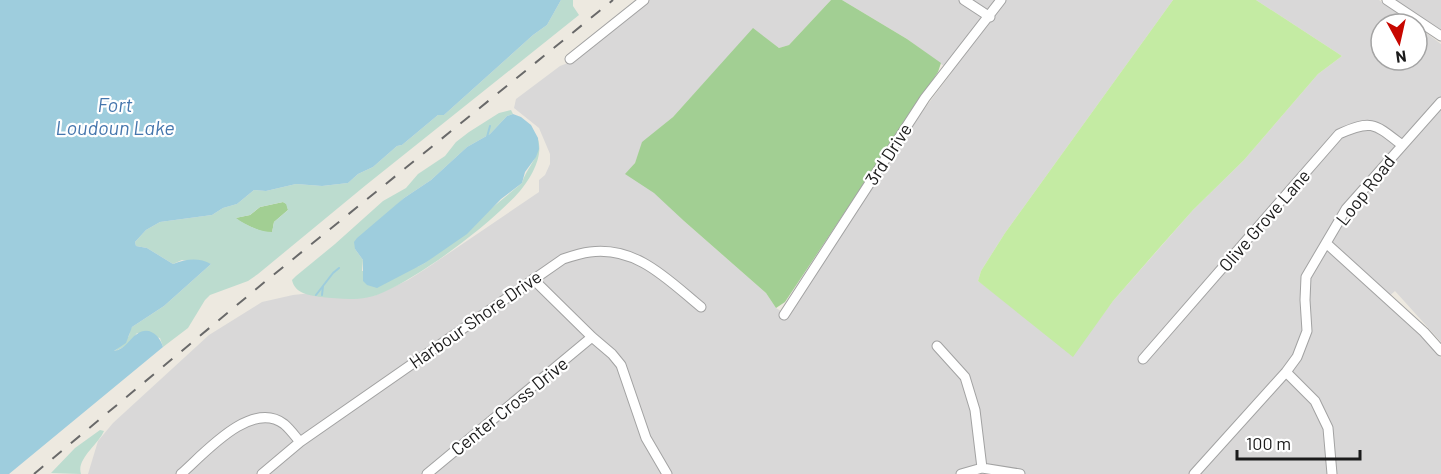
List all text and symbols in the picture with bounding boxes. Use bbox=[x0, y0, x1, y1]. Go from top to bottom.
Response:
north arrow bbox=[1369, 12, 1429, 72]
text: N bbox=[1395, 47, 1408, 67]
water label: Fort Loudoun Lake bbox=[55, 92, 175, 139]
street label: 3rd Drive bbox=[860, 119, 916, 189]
street label: Loop Road bbox=[1331, 150, 1399, 230]
street label: Olive Grove Lane bbox=[1214, 164, 1314, 276]
street label: Harbour Shore Drive bbox=[405, 265, 545, 373]
street label: Center Cross Drive bbox=[446, 352, 572, 460]
scale bar bbox=[1237, 423, 1360, 461]
text: 100 m bbox=[1246, 432, 1291, 454]

